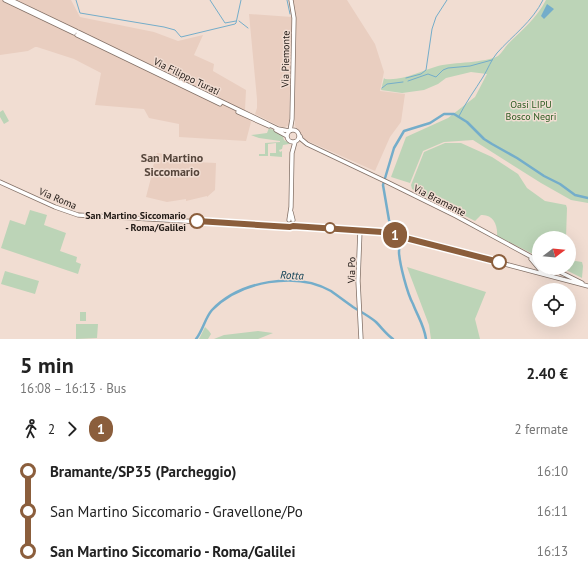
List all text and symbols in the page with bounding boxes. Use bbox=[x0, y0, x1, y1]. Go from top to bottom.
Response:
street label: Via Piemonte bbox=[278, 31, 292, 88]
street label: Via Filippo Turati bbox=[151, 54, 222, 98]
park label: Oasi LIPU Bosco Negri bbox=[506, 98, 556, 123]
district label: San Martino Siccomario bbox=[141, 150, 204, 179]
street label: Via Bramante bbox=[410, 181, 468, 219]
street label: Via Roma bbox=[36, 184, 79, 212]
place label: San Martino Siccomario - Roma/Galilei bbox=[85, 209, 187, 234]
marker: San Martino Siccomario - Roma/Galilei bbox=[189, 213, 205, 229]
unlabelled marker bbox=[324, 222, 336, 234]
line badge: 1 bbox=[382, 222, 408, 248]
text: 1 bbox=[391, 226, 399, 244]
north arrow bbox=[532, 231, 576, 275]
map controls bbox=[532, 231, 576, 327]
unlabelled marker bbox=[491, 254, 507, 270]
street label: Via Po bbox=[345, 257, 358, 284]
water label: Rotta bbox=[280, 267, 305, 283]
button: locate bbox=[532, 283, 576, 327]
text: 5 min bbox=[20, 351, 74, 379]
text: 2.40 € bbox=[526, 364, 568, 383]
text: 16:08 – 16:13 · Bus bbox=[20, 380, 126, 397]
icon: walk bbox=[20, 418, 42, 440]
icon: forward bbox=[61, 418, 83, 440]
text: 1 bbox=[97, 420, 105, 438]
text: 2 bbox=[48, 421, 55, 438]
text: 2 fermate bbox=[515, 421, 568, 438]
text: Bramante/SP35 (Parcheggio) bbox=[50, 462, 236, 481]
text: 16:10 bbox=[537, 463, 568, 480]
text: San Martino Siccomario - Gravellone/Po bbox=[50, 502, 303, 521]
text: 16:11 bbox=[537, 503, 568, 520]
text: San Martino Siccomario - Roma/Galilei bbox=[50, 542, 295, 561]
text: 16:13 bbox=[537, 543, 568, 560]

